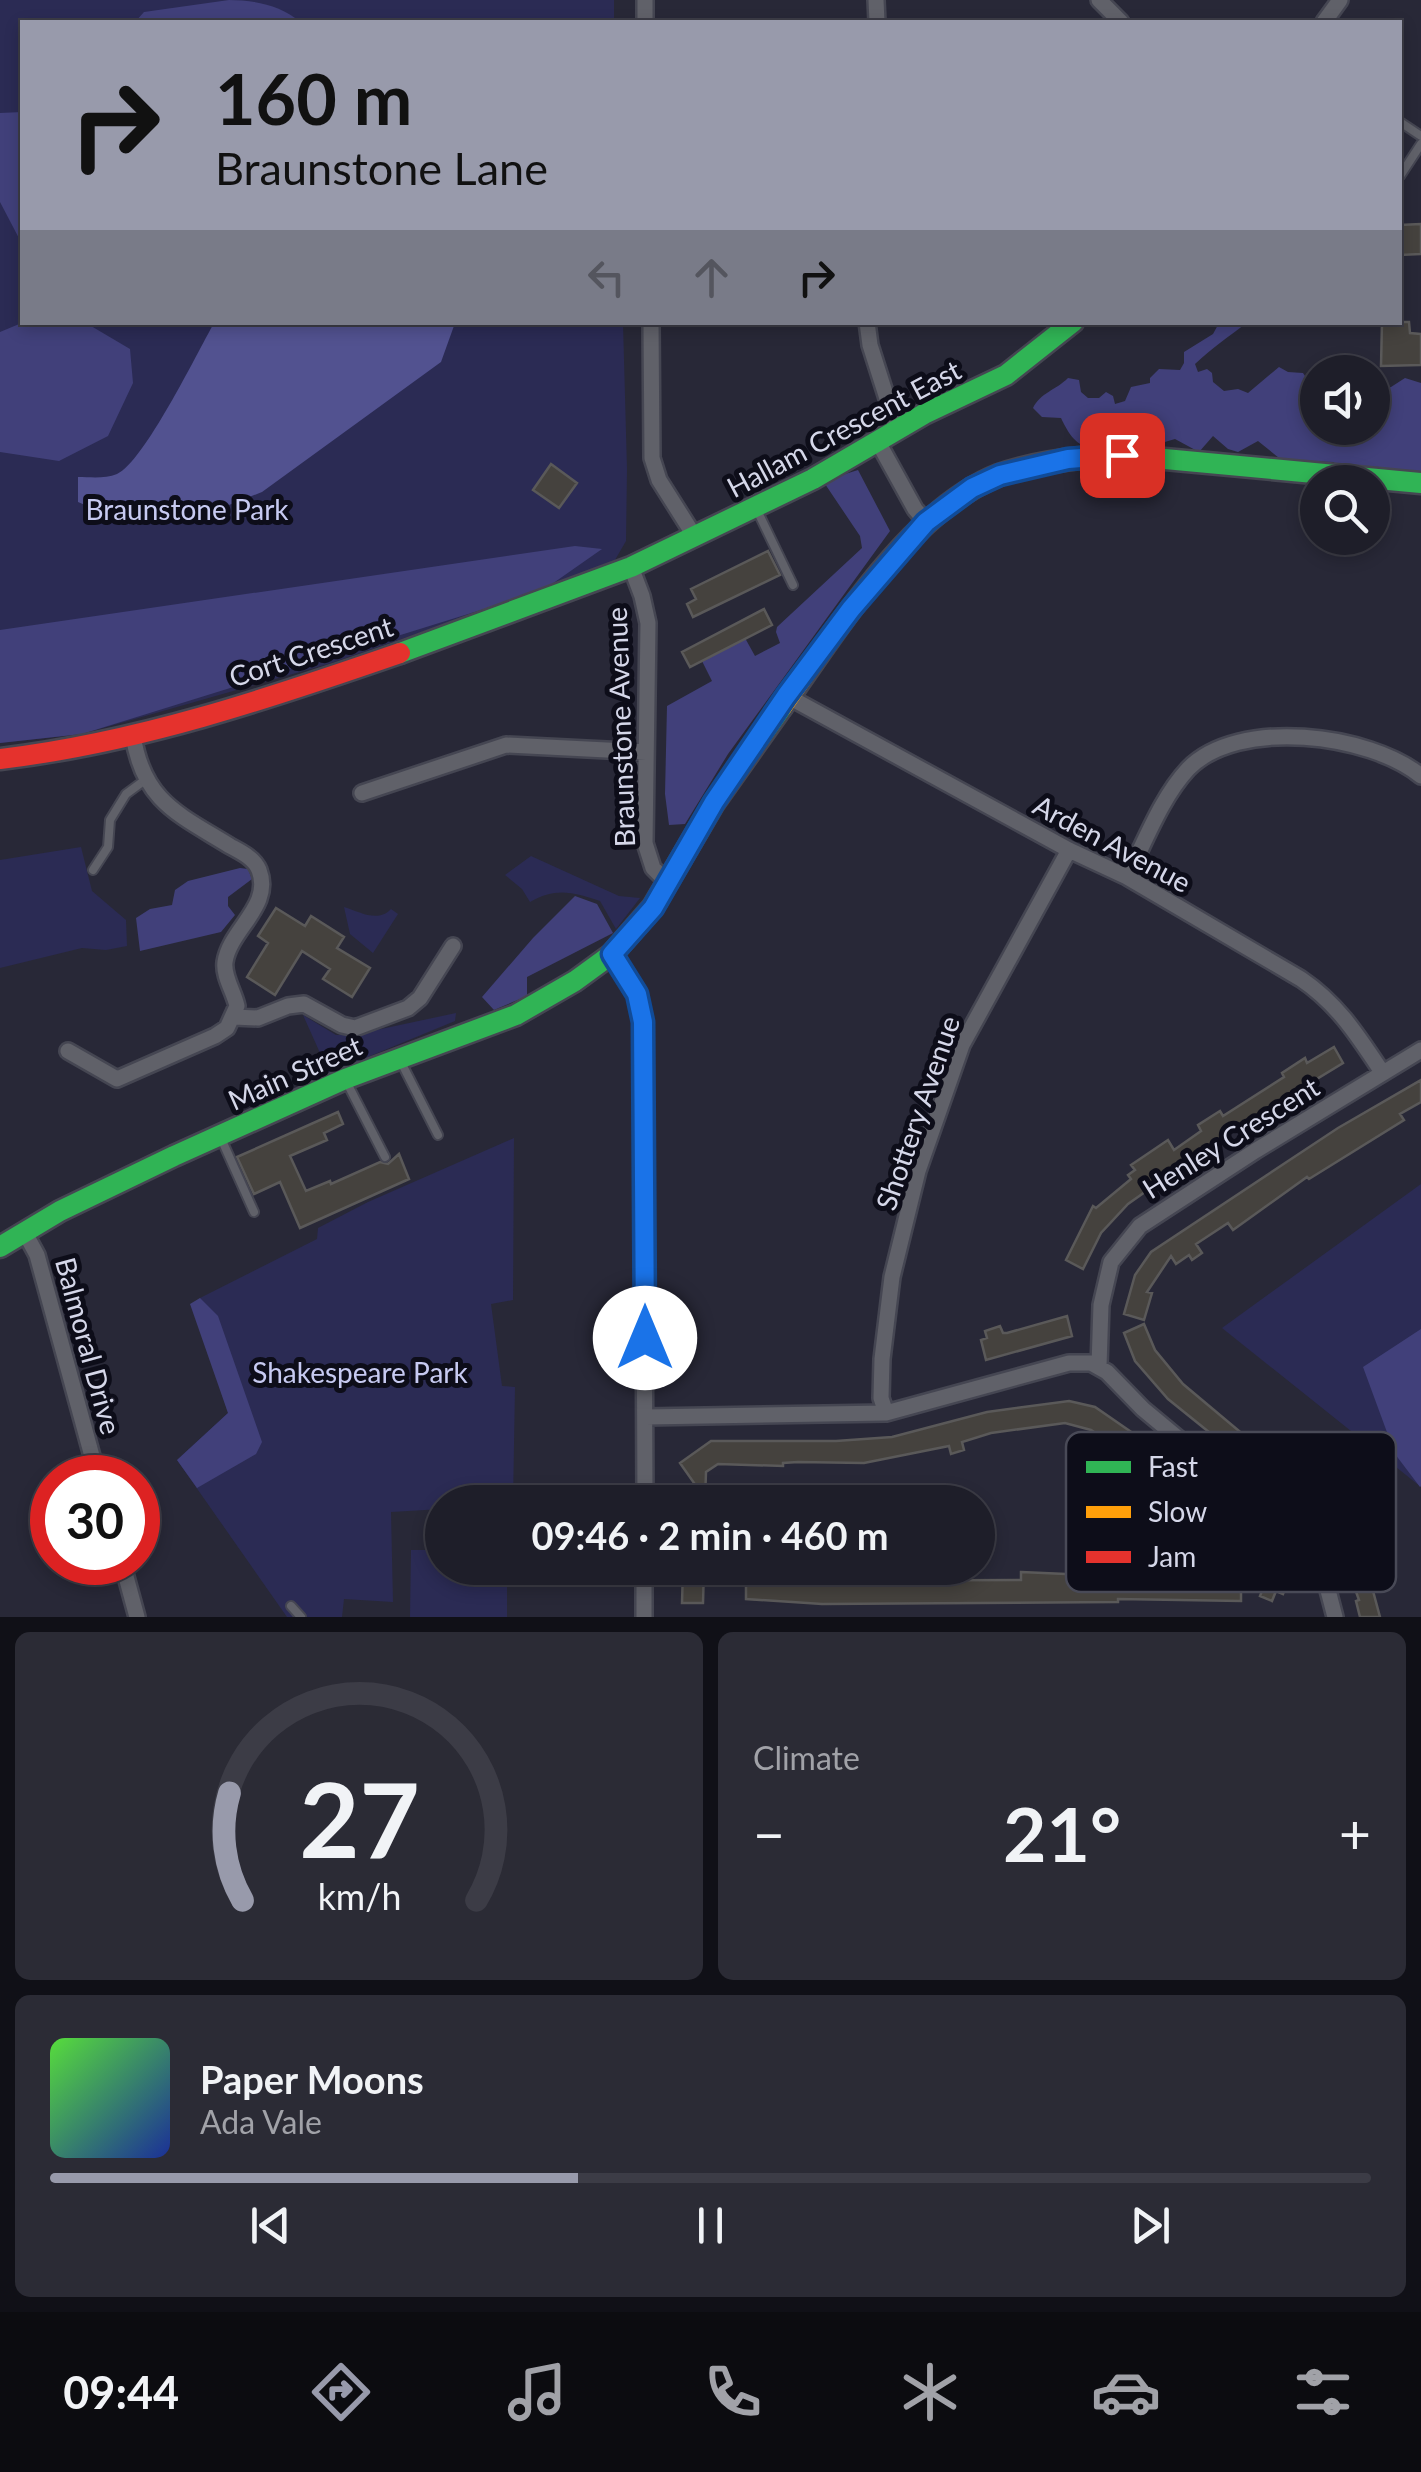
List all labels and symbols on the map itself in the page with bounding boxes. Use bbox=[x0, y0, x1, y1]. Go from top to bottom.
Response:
street label: Hallam Crescent East bbox=[721, 352, 966, 504]
pin bbox=[1080, 413, 1165, 498]
park label: Braunstone Park bbox=[85, 492, 289, 526]
street label: Braunstone Avenue bbox=[599, 606, 641, 848]
street label: Cort Crescent bbox=[224, 609, 397, 694]
street label: Arden Avenue bbox=[1028, 787, 1197, 899]
street label: Shottery Avenue bbox=[868, 1011, 966, 1214]
street label: Main Street bbox=[222, 1028, 367, 1117]
street label: Henley Crescent bbox=[1136, 1069, 1325, 1205]
street label: Balmoral Drive bbox=[49, 1254, 129, 1438]
position arrow bbox=[593, 1286, 697, 1390]
park label: Shakespeare Park bbox=[252, 1355, 469, 1389]
legend bbox=[1066, 1432, 1396, 1592]
text: Fast bbox=[1148, 1449, 1198, 1483]
speed limit sign: 30 bbox=[30, 1455, 160, 1585]
text: Slow bbox=[1148, 1494, 1207, 1528]
text: Jam bbox=[1148, 1539, 1196, 1573]

